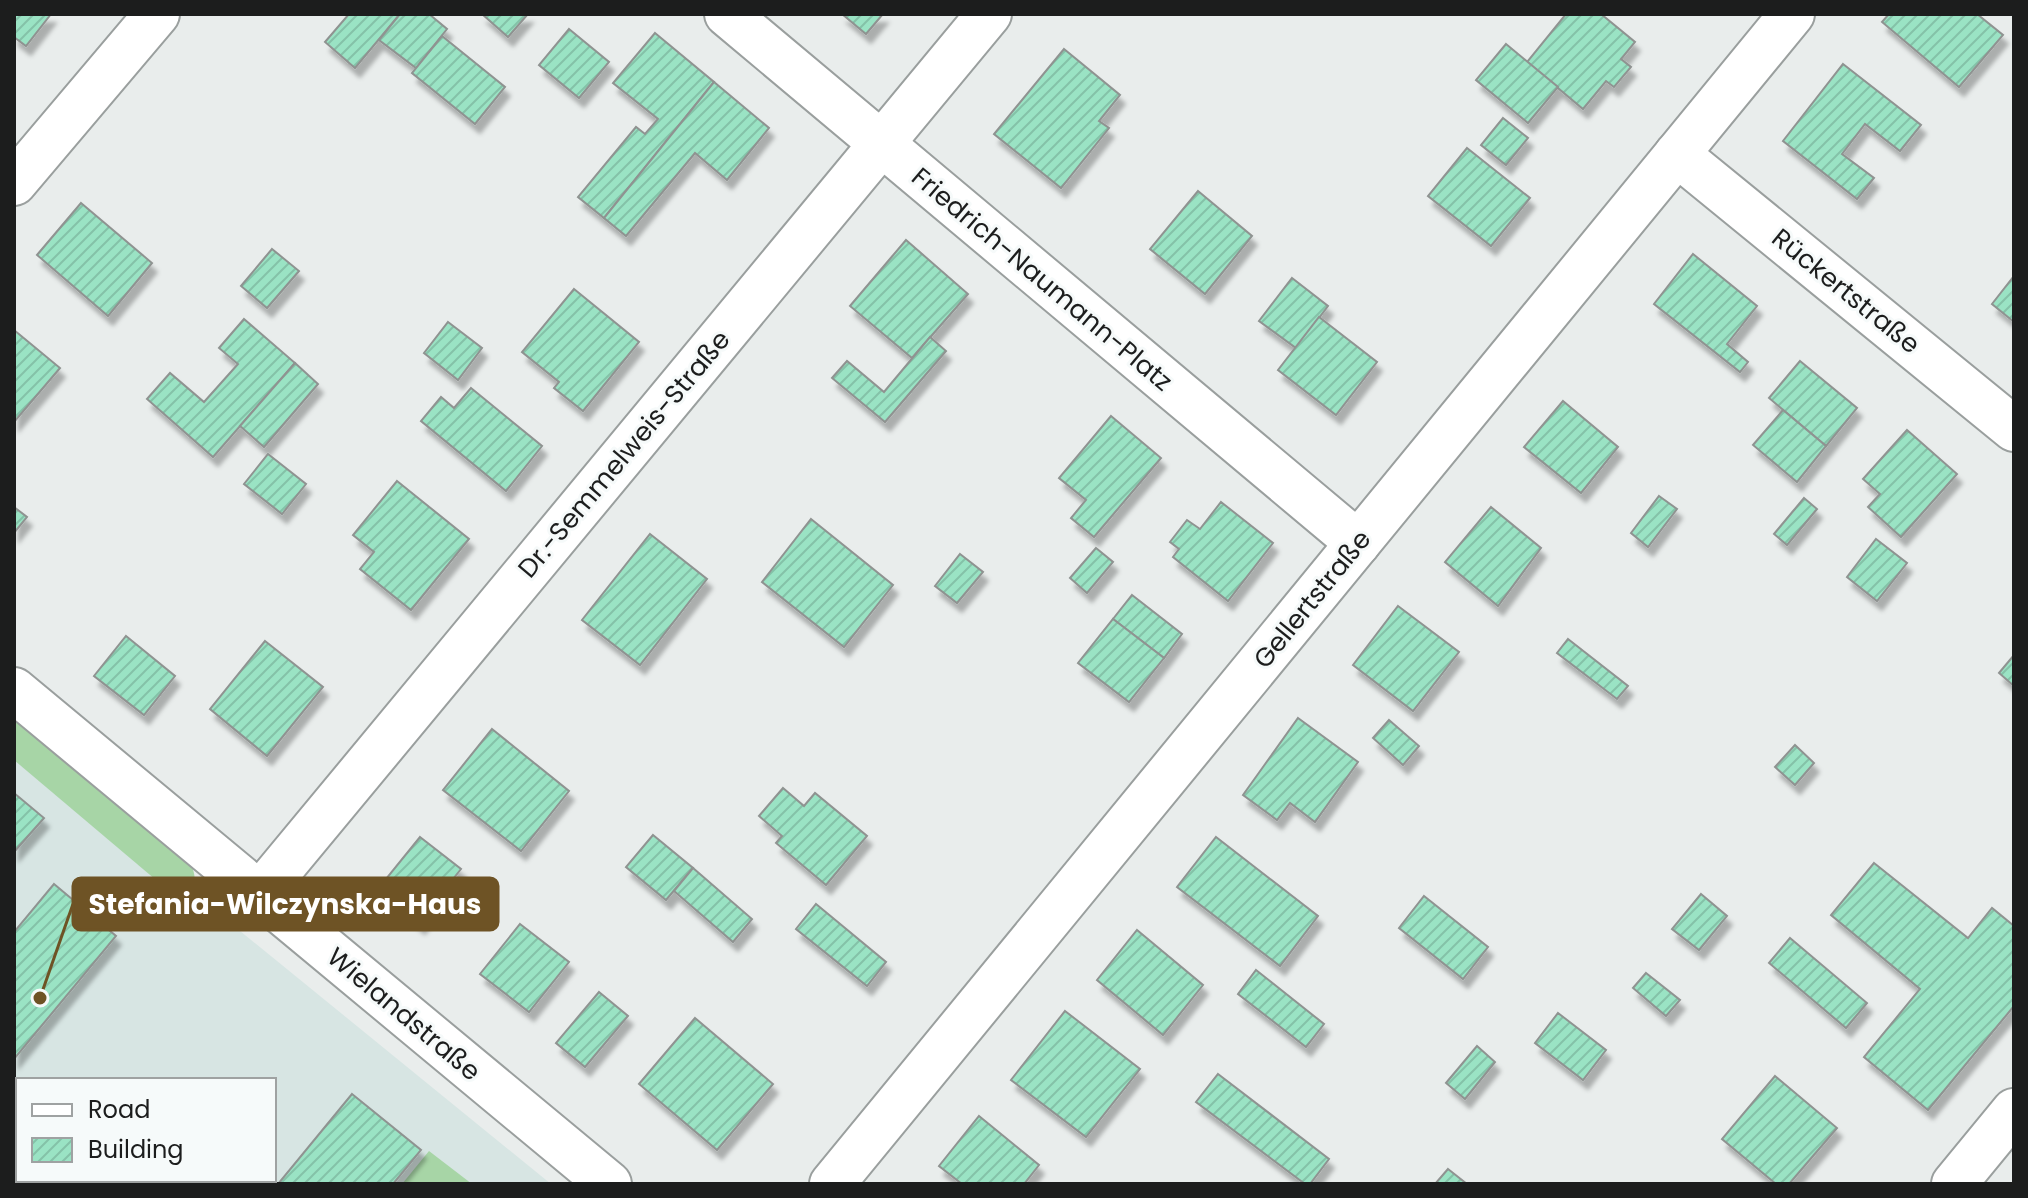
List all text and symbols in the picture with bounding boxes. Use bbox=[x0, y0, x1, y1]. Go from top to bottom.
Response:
street label: Friedrich-Naumann-Platz bbox=[904, 159, 1180, 399]
street label: Rückertstraße bbox=[1764, 220, 1928, 362]
street label: Dr.-Semmelweis-Straße bbox=[510, 323, 738, 585]
street label: Gellertstraße bbox=[1245, 522, 1379, 676]
callout: Stefania-Wilczynska-Haus bbox=[73, 878, 498, 930]
text: Stefania-Wilczynska-Haus bbox=[89, 885, 481, 924]
street label: Wielandstraße bbox=[320, 939, 488, 1089]
legend bbox=[16, 1078, 276, 1182]
text: Road bbox=[88, 1093, 150, 1126]
text: Building bbox=[88, 1133, 184, 1166]

